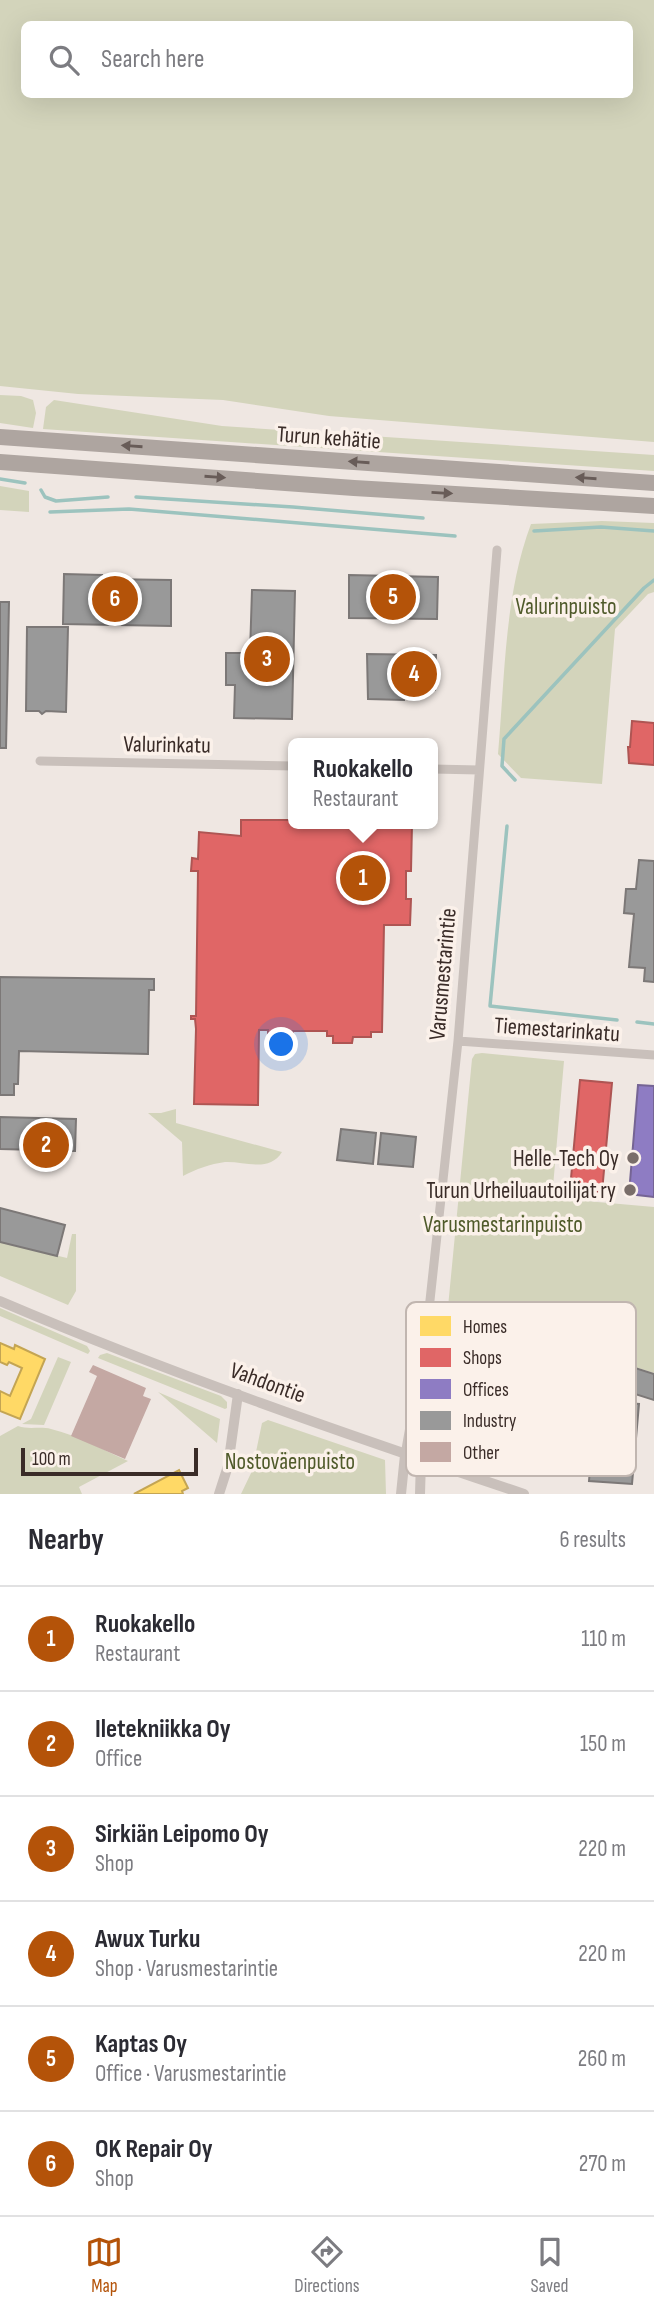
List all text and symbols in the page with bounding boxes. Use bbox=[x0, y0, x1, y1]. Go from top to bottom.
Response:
search box bbox=[21, 21, 633, 98]
icon: search bbox=[45, 41, 83, 79]
text: Search here bbox=[101, 44, 204, 75]
street label: Turun kehätie bbox=[276, 420, 382, 456]
one-way arrow bbox=[121, 440, 143, 451]
one-way arrow bbox=[348, 456, 370, 467]
one-way arrow bbox=[204, 472, 226, 483]
one-way arrow bbox=[575, 472, 597, 483]
one-way arrow bbox=[431, 488, 453, 499]
pin: 5 bbox=[370, 571, 416, 623]
pin: 6 bbox=[92, 573, 138, 625]
park label: Valurinpuisto bbox=[515, 593, 617, 621]
pin: 3 bbox=[244, 633, 290, 685]
pin: 4 bbox=[391, 648, 437, 700]
street label: Valurinkatu bbox=[123, 730, 211, 760]
popup bbox=[288, 738, 438, 829]
text: Ruokakello bbox=[313, 754, 413, 785]
text: Restaurant bbox=[313, 785, 398, 813]
pin: 1 bbox=[340, 852, 386, 904]
street label: Varusmestarintie bbox=[423, 907, 463, 1041]
street label: Tiemestarinkatu bbox=[493, 1012, 621, 1048]
your location bbox=[264, 1027, 298, 1061]
pin: 2 bbox=[23, 1119, 69, 1171]
place label: Helle-Tech Oy bbox=[513, 1145, 619, 1173]
marker: Helle-Tech Oy bbox=[625, 1150, 641, 1166]
place label: Turun Urheiluautoilijat ry bbox=[426, 1177, 616, 1205]
marker: Turun Urheiluautoilijat ry bbox=[622, 1182, 638, 1198]
park label: Varusmestarinpuisto bbox=[423, 1211, 583, 1239]
legend bbox=[406, 1302, 636, 1476]
text: Homes bbox=[463, 1316, 507, 1339]
text: Shops bbox=[463, 1347, 502, 1370]
street label: Vahdontie bbox=[226, 1356, 309, 1409]
text: Offices bbox=[463, 1379, 509, 1402]
text: Industry bbox=[463, 1410, 517, 1433]
text: Other bbox=[463, 1442, 500, 1465]
scale bar bbox=[21, 1445, 198, 1477]
text: 100 m bbox=[32, 1448, 71, 1471]
park label: Nostoväenpuisto bbox=[225, 1448, 355, 1476]
text: Nearby bbox=[28, 1522, 104, 1558]
text: 6 results bbox=[560, 1526, 626, 1554]
text: Ruokakello bbox=[95, 1609, 195, 1640]
text: 1 bbox=[46, 1625, 56, 1653]
text: 110 m bbox=[581, 1625, 626, 1653]
text: Restaurant bbox=[95, 1640, 180, 1668]
text: Iletekniikka Oy bbox=[95, 1714, 231, 1745]
text: 2 bbox=[46, 1730, 56, 1758]
text: 150 m bbox=[580, 1730, 626, 1758]
text: Office bbox=[95, 1745, 142, 1773]
text: Sirkiän Leipomo Oy bbox=[95, 1819, 269, 1850]
text: 3 bbox=[46, 1835, 56, 1863]
text: 220 m bbox=[578, 1835, 626, 1863]
text: Shop bbox=[95, 1850, 134, 1878]
text: Awux Turku bbox=[95, 1924, 200, 1955]
text: 4 bbox=[46, 1940, 56, 1968]
text: 220 m bbox=[578, 1940, 626, 1968]
text: Shop · Varusmestarintie bbox=[95, 1955, 278, 1983]
text: Kaptas Oy bbox=[95, 2029, 187, 2060]
text: 5 bbox=[46, 2045, 56, 2073]
text: 260 m bbox=[578, 2045, 626, 2073]
text: Office · Varusmestarintie bbox=[95, 2060, 286, 2088]
text: OK Repair Oy bbox=[95, 2134, 213, 2165]
text: 6 bbox=[46, 2150, 56, 2178]
text: 270 m bbox=[579, 2150, 626, 2178]
text: Shop bbox=[95, 2165, 134, 2193]
tab: Map bbox=[85, 2233, 123, 2298]
tab: Directions bbox=[294, 2233, 360, 2298]
tab: Saved bbox=[530, 2233, 569, 2298]

